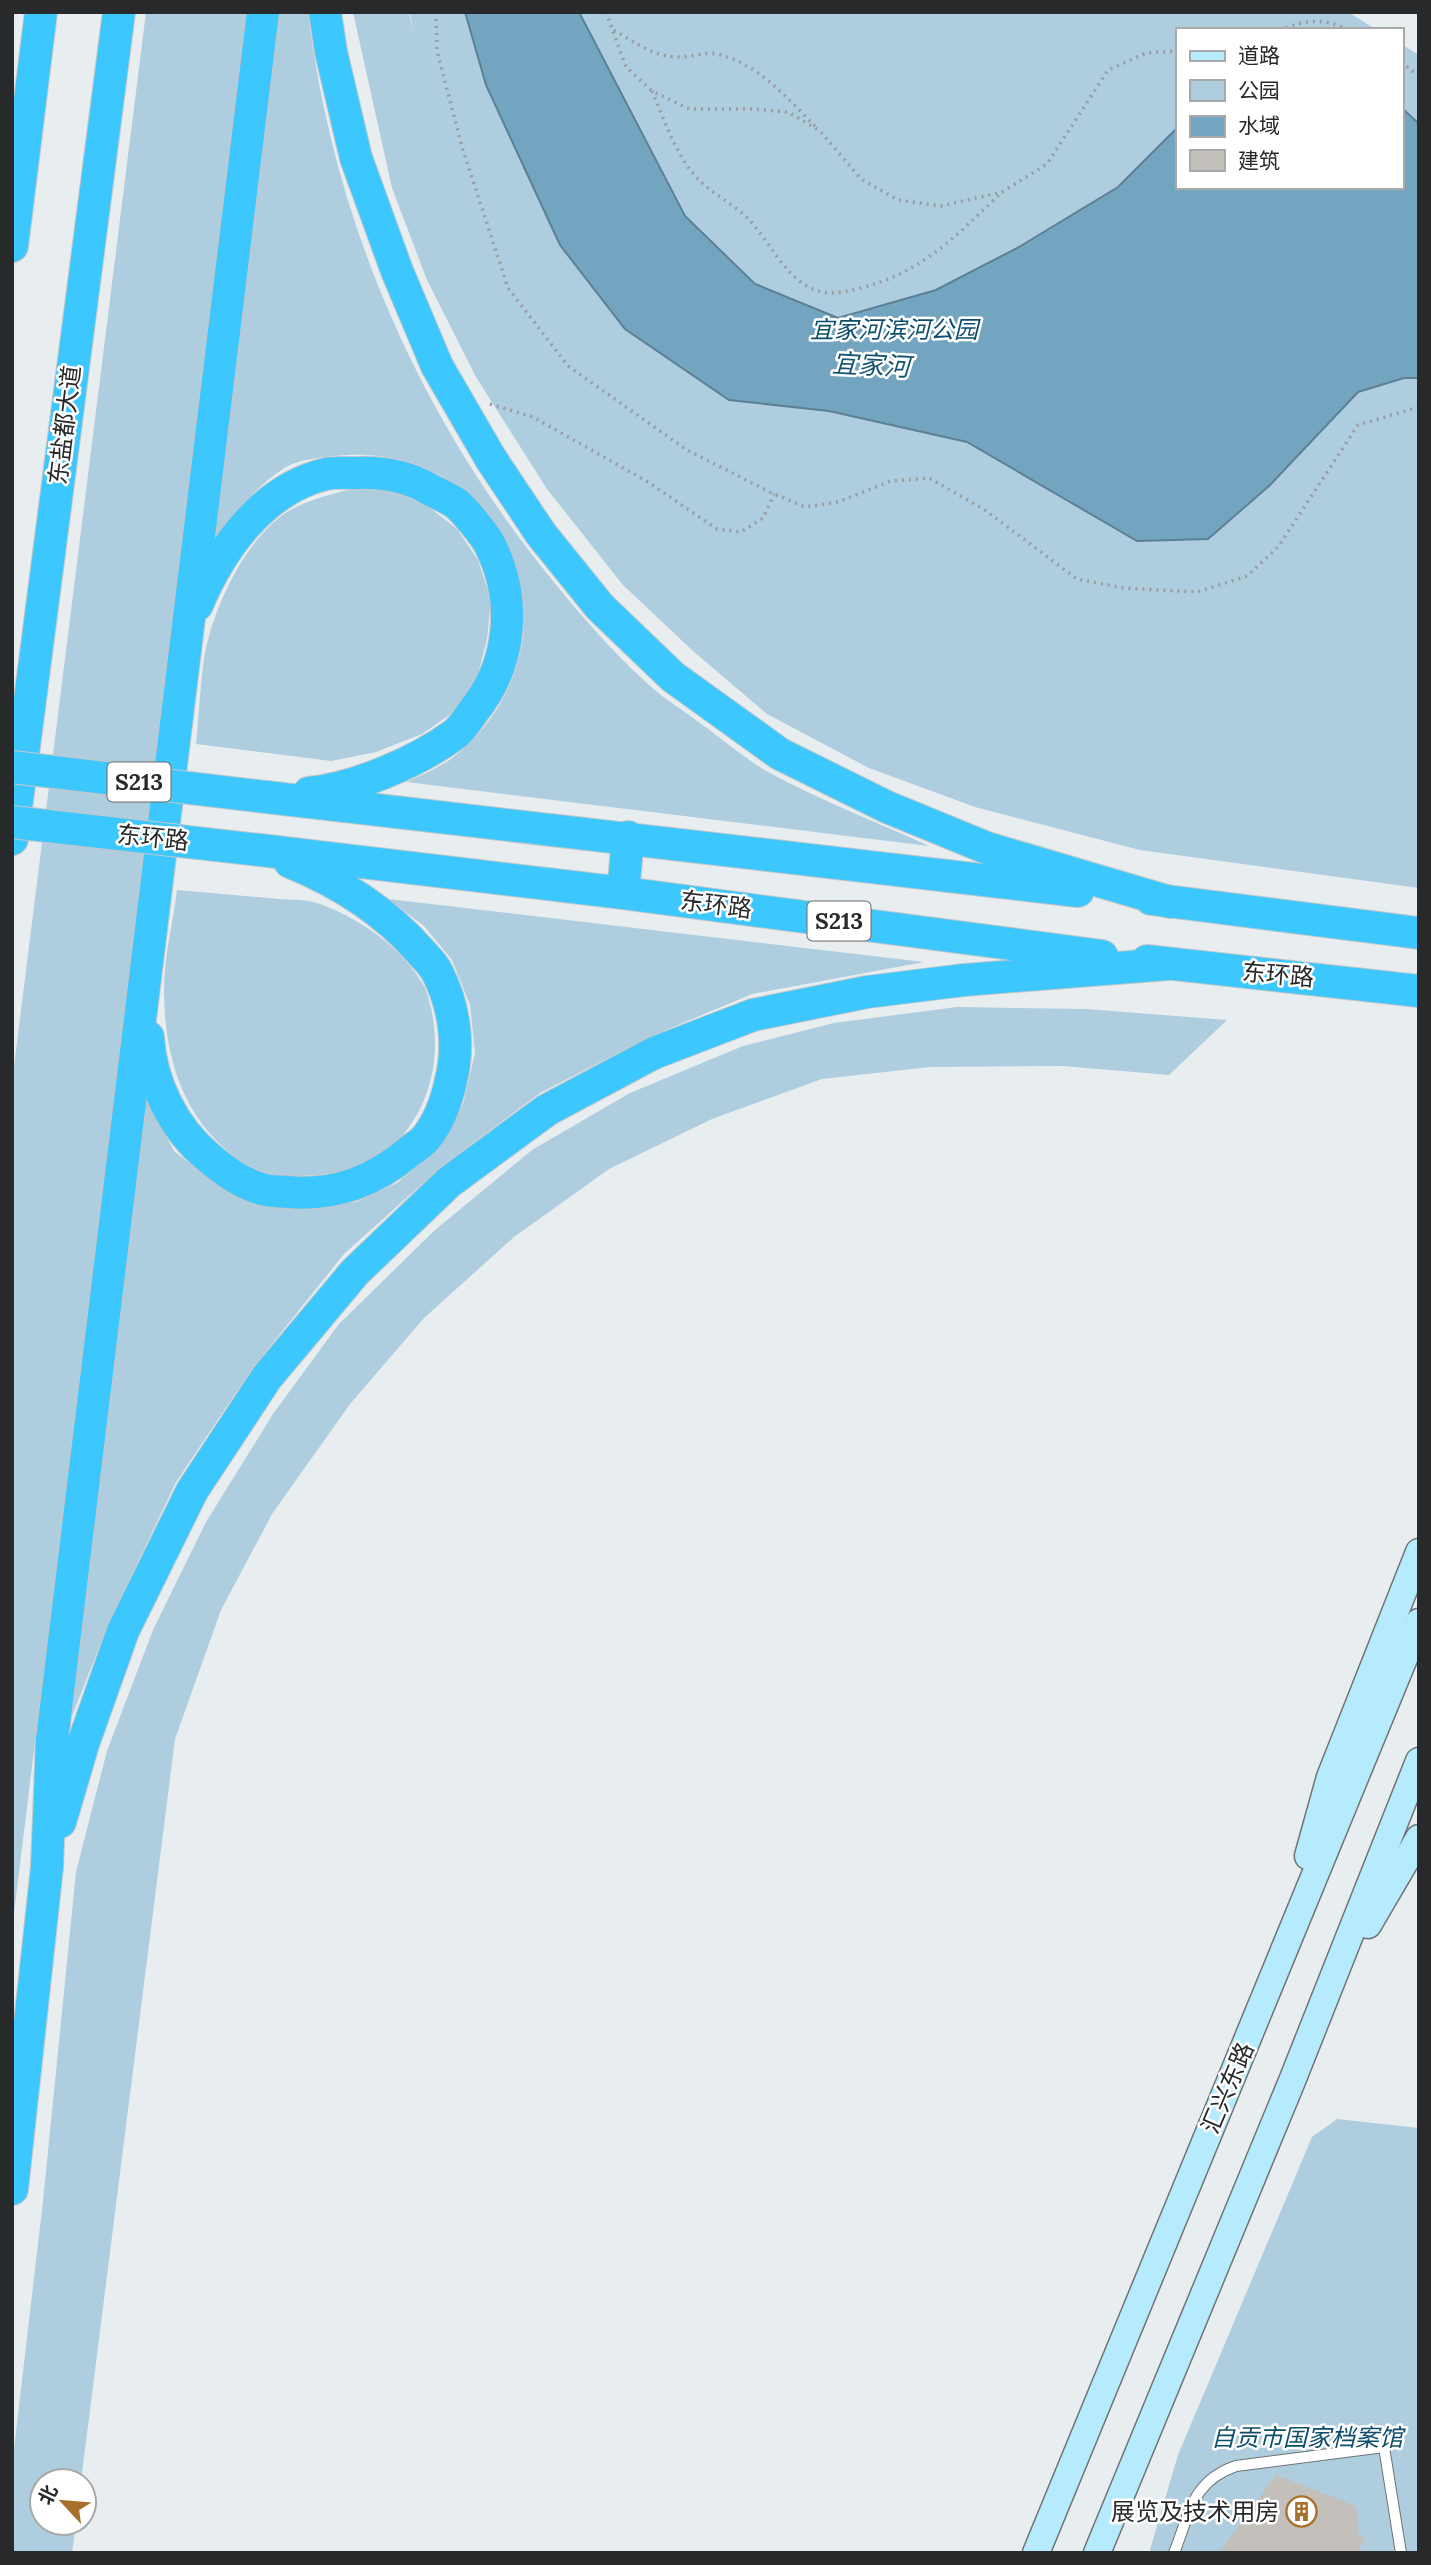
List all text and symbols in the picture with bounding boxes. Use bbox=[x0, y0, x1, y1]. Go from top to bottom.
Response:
legend bbox=[1176, 28, 1403, 189]
text: 道路 bbox=[1238, 42, 1280, 69]
text: 公园 bbox=[1238, 77, 1280, 104]
text: 水域 bbox=[1238, 112, 1280, 139]
text: 建筑 bbox=[1238, 147, 1280, 174]
park label: 宜家河滨河公园 bbox=[810, 314, 981, 345]
water label: 宜家河 bbox=[831, 346, 916, 383]
street label: 东盐都大道 bbox=[42, 363, 87, 486]
road number: S213 bbox=[108, 762, 170, 802]
street label: 东环路 bbox=[116, 818, 190, 857]
street label: 东环路 bbox=[678, 885, 754, 924]
road number: S213 bbox=[808, 902, 870, 940]
street label: 东环路 bbox=[1241, 956, 1315, 993]
street label: 汇兴东路 bbox=[1195, 2038, 1261, 2138]
park label: 自贡市国家档案馆 bbox=[1211, 2422, 1406, 2453]
north arrow bbox=[28, 2467, 98, 2537]
text: 北 bbox=[33, 2481, 63, 2508]
building icon: 展览及技术用房 bbox=[1285, 2495, 1319, 2529]
place label: 展览及技术用房 bbox=[1111, 2496, 1279, 2527]

